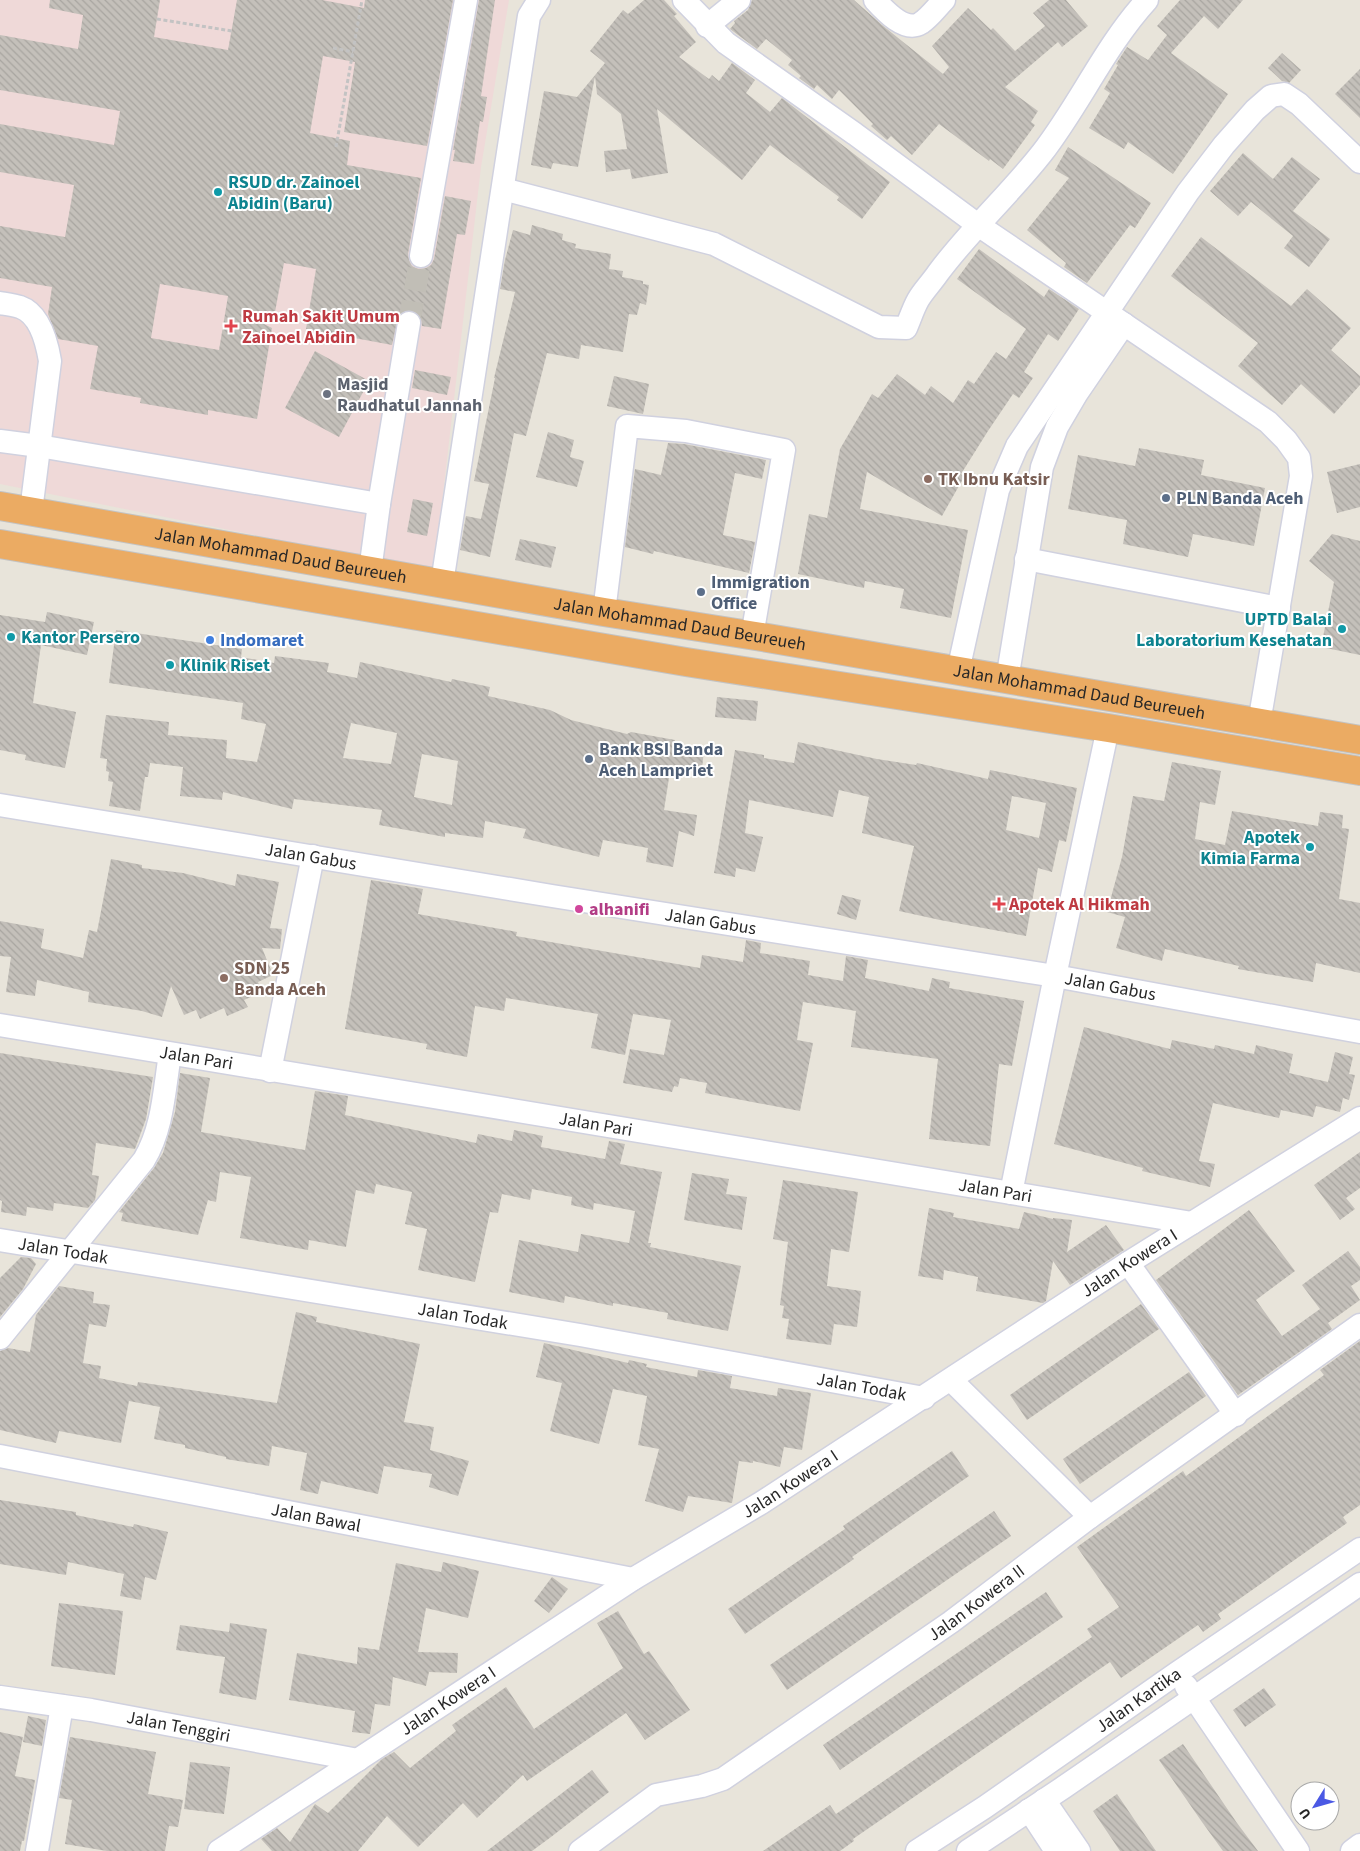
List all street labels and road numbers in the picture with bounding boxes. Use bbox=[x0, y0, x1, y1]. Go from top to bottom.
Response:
street label: Jalan Mohammad Daud Beureueh bbox=[153, 521, 409, 590]
street label: Jalan Mohammad Daud Beureueh bbox=[552, 591, 808, 657]
street label: Jalan Mohammad Daud Beureueh bbox=[951, 658, 1207, 726]
street label: Jalan Gabus bbox=[263, 836, 358, 876]
street label: Jalan Gabus bbox=[663, 902, 758, 941]
street label: Jalan Gabus bbox=[1063, 966, 1158, 1007]
street label: Jalan Pari bbox=[158, 1039, 235, 1076]
street label: Jalan Pari bbox=[557, 1106, 634, 1142]
street label: Jalan Pari bbox=[957, 1172, 1034, 1209]
street label: Jalan Kowera I bbox=[1076, 1223, 1182, 1303]
street label: Jalan Todak bbox=[16, 1231, 110, 1270]
street label: Jalan Todak bbox=[416, 1296, 510, 1336]
street label: Jalan Todak bbox=[815, 1366, 909, 1407]
street label: Jalan Kowera I bbox=[737, 1443, 843, 1524]
street label: Jalan Bawal bbox=[269, 1496, 363, 1538]
street label: Jalan Kowera II bbox=[923, 1558, 1030, 1647]
street label: Jalan Kowera I bbox=[395, 1660, 501, 1741]
street label: Jalan Kartika bbox=[1091, 1661, 1186, 1739]
street label: Jalan Tenggiri bbox=[124, 1704, 233, 1748]

